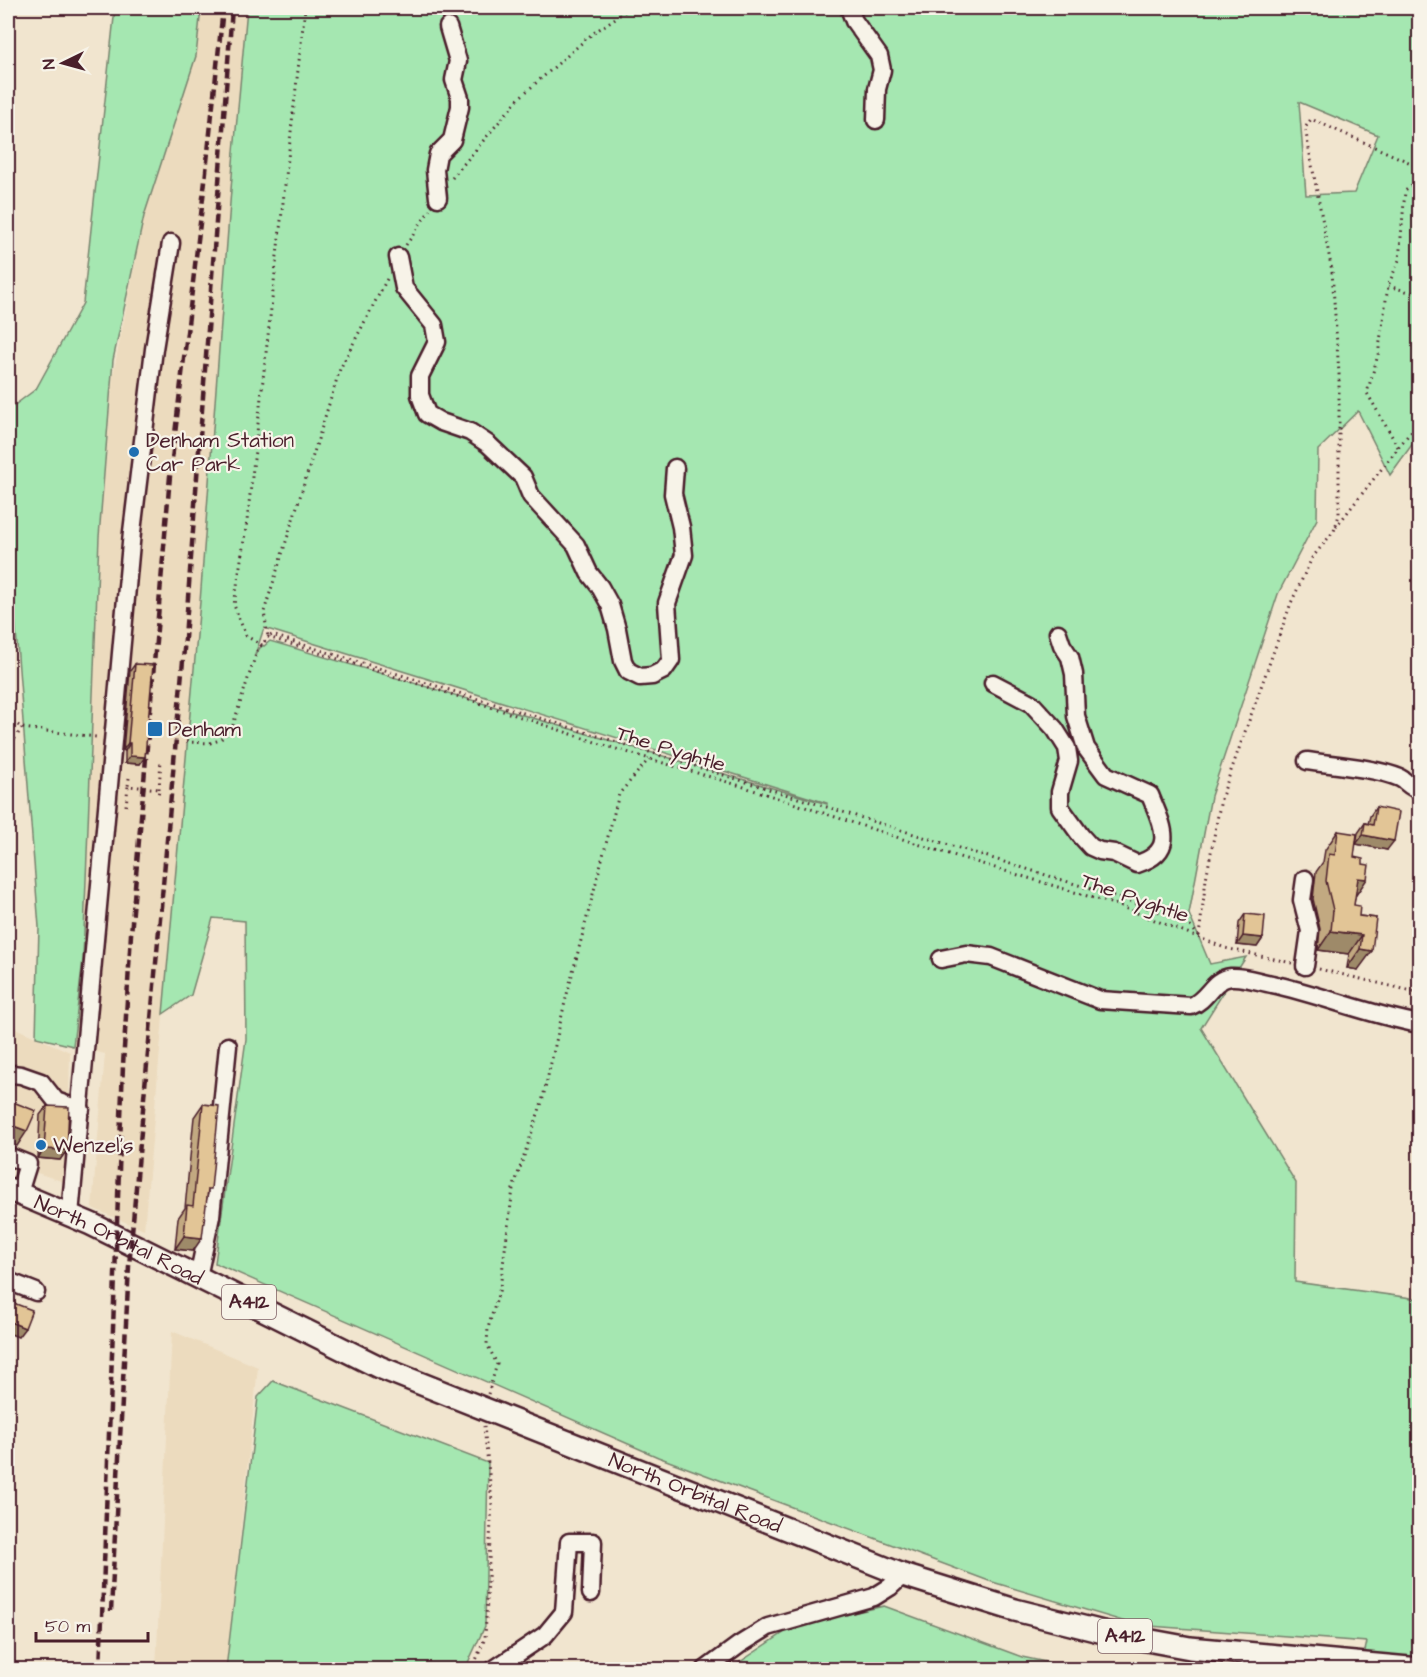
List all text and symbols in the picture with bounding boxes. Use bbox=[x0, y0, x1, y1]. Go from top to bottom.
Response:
north arrow bbox=[33, 33, 93, 93]
text: N bbox=[38, 58, 60, 70]
place label: Denham Station Car Park bbox=[146, 426, 294, 479]
marker: Denham Station Car Park bbox=[127, 445, 141, 459]
place label: Denham bbox=[168, 715, 242, 744]
street label: The Pyghtle bbox=[612, 719, 729, 781]
marker: Denham bbox=[146, 720, 164, 738]
street label: The Pyghtle bbox=[1076, 866, 1193, 932]
place label: Wenzel's bbox=[53, 1131, 134, 1160]
marker: Wenzel's bbox=[34, 1138, 48, 1152]
street label: North Orbital Road bbox=[30, 1187, 209, 1292]
road number: A412 bbox=[222, 1285, 276, 1319]
street label: North Orbital Road bbox=[605, 1445, 786, 1540]
scale bar bbox=[36, 1605, 148, 1643]
text: 50 m bbox=[45, 1614, 90, 1639]
road number: A412 bbox=[1098, 1619, 1152, 1653]

